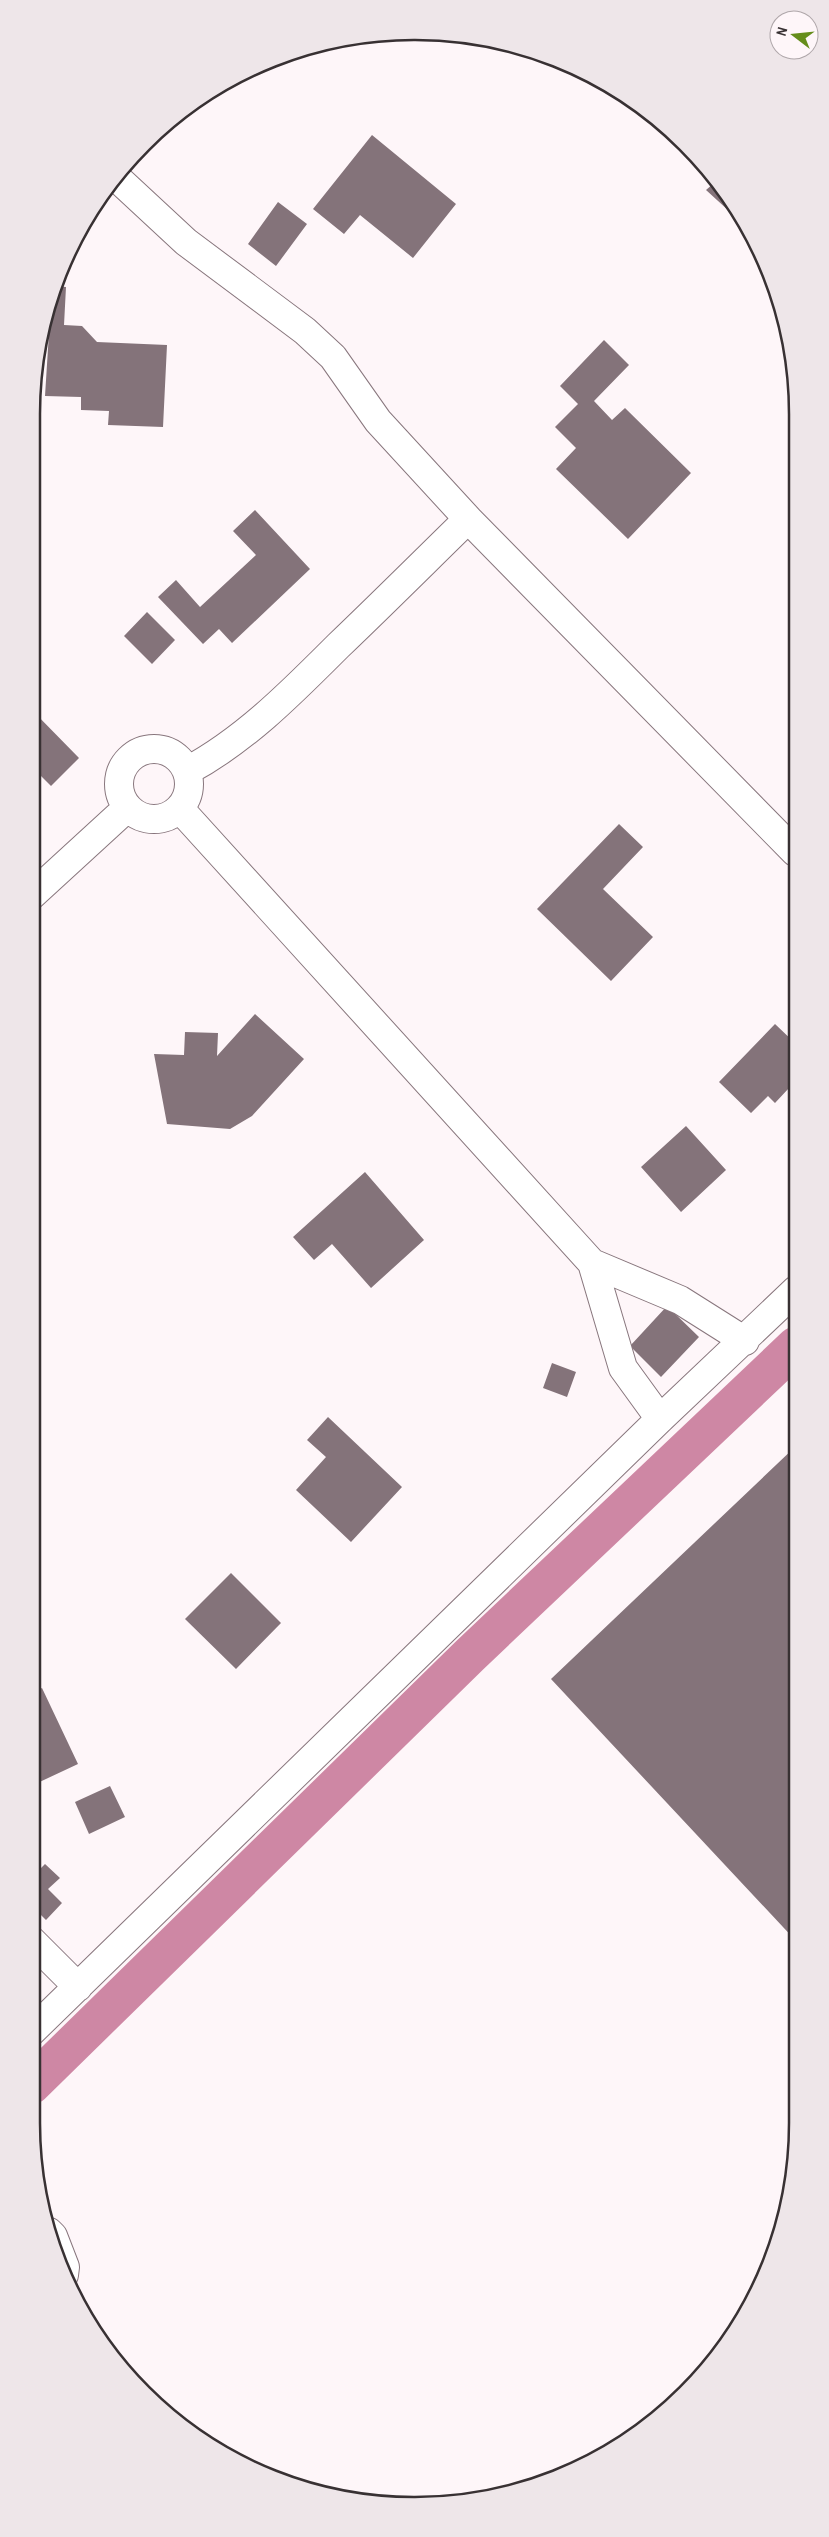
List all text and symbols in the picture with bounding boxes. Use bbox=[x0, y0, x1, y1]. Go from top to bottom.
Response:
north arrow bbox=[769, 10, 819, 60]
text: N bbox=[772, 25, 791, 38]

